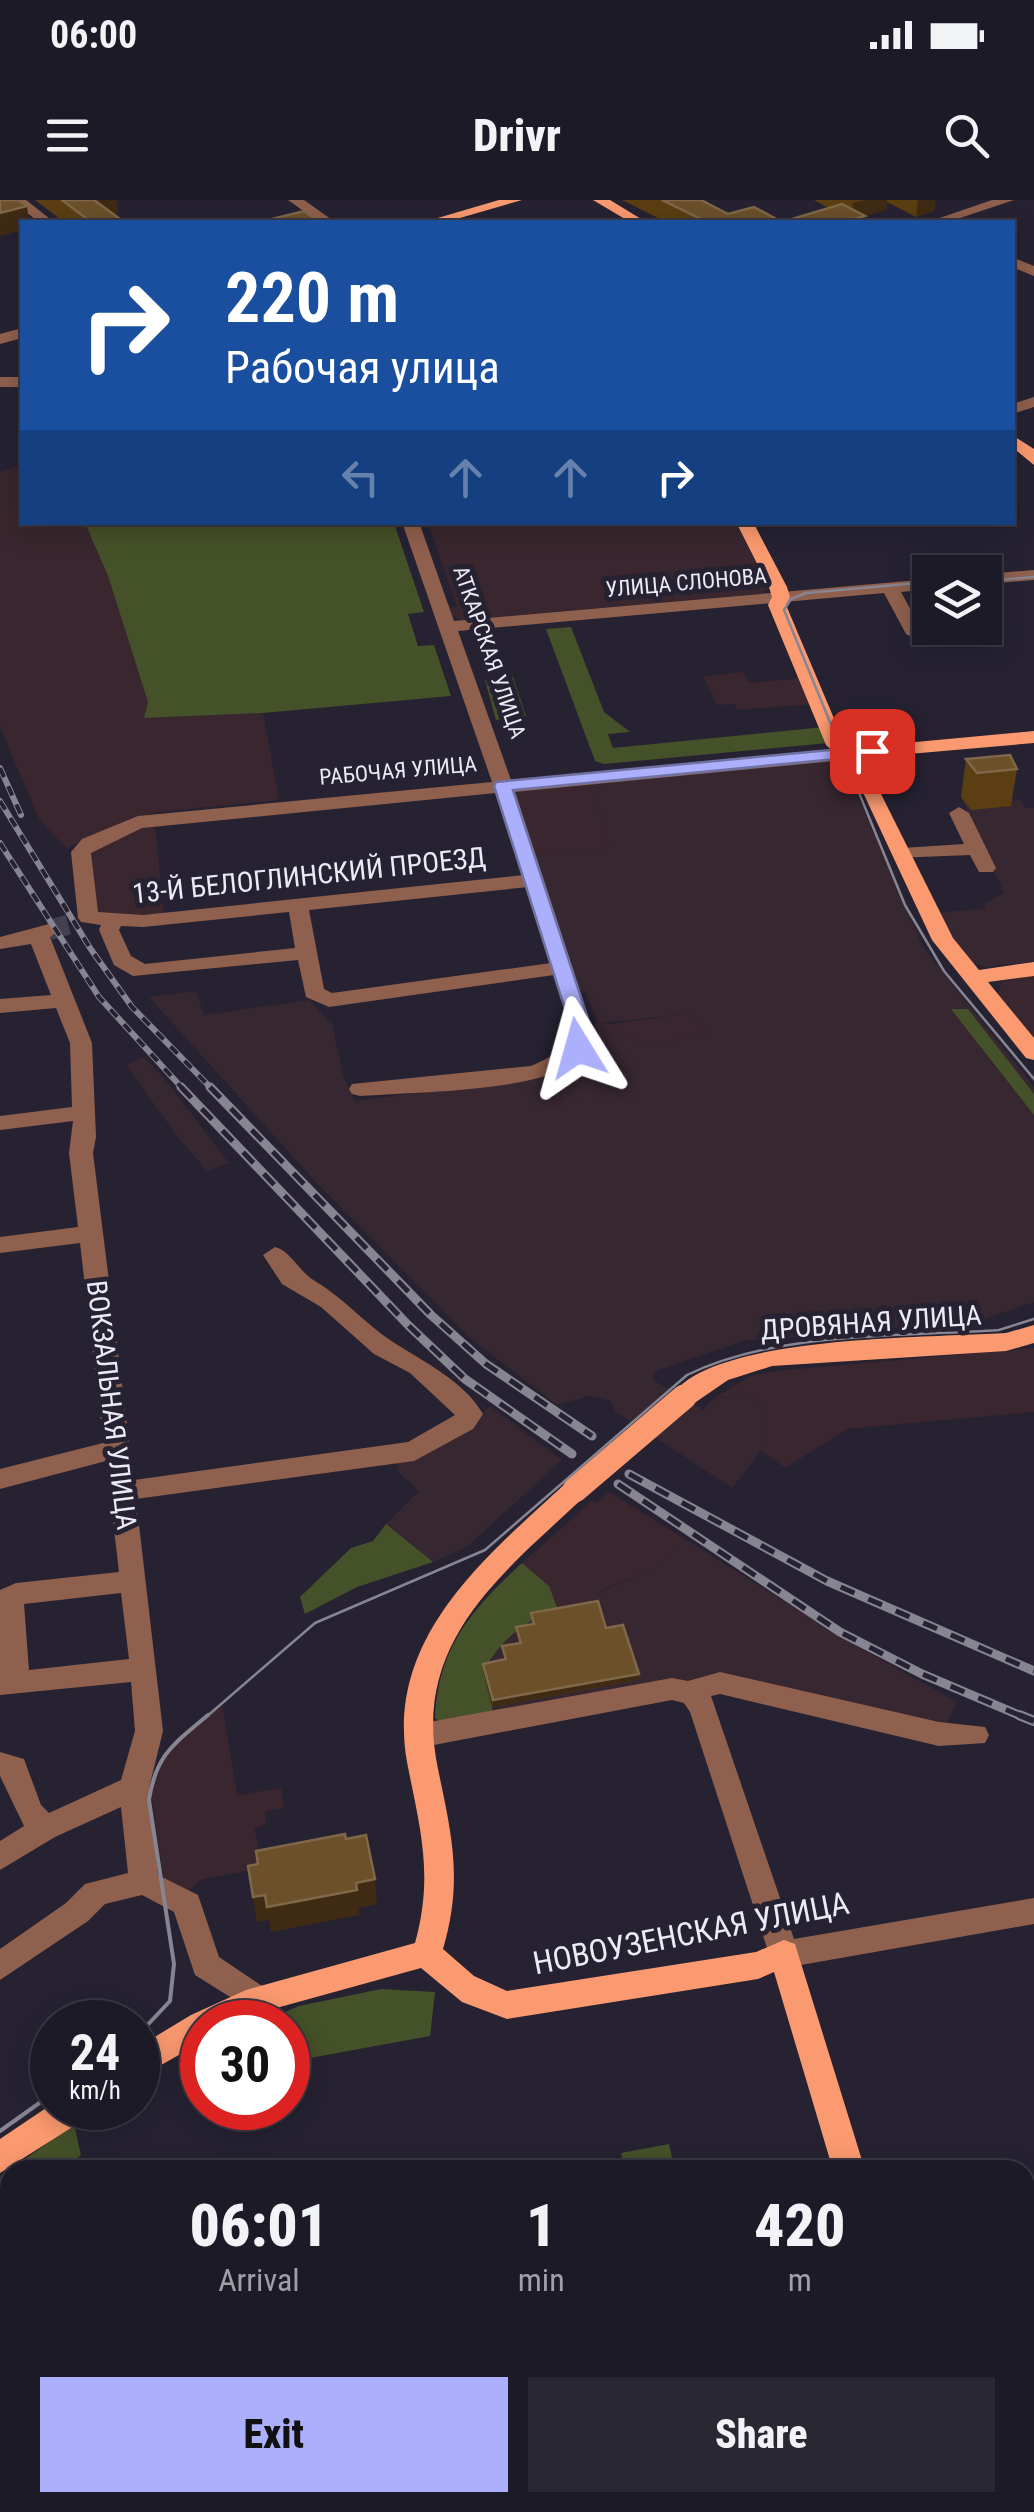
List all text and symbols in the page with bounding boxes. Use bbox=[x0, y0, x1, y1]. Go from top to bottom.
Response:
text: 06:00 bbox=[50, 13, 137, 57]
icon: menu bbox=[40, 108, 95, 163]
icon: search bbox=[939, 108, 994, 163]
text: Drivr bbox=[473, 109, 561, 162]
text: 220 m bbox=[225, 257, 399, 339]
icon: right bbox=[60, 260, 190, 390]
text: Рабочая улица bbox=[225, 341, 500, 394]
icon: left bbox=[333, 450, 388, 505]
icon: ahead bbox=[438, 450, 493, 505]
icon: ahead bbox=[543, 450, 598, 505]
icon: right bbox=[648, 450, 703, 505]
map controls bbox=[912, 555, 1002, 645]
button: layers bbox=[912, 555, 1002, 645]
street label: АТКАРСКАЯ УЛИЦА bbox=[448, 563, 531, 742]
street label: УЛИЦА СЛОНОВА bbox=[605, 563, 768, 602]
pin bbox=[830, 709, 915, 794]
icon: arrive bbox=[845, 724, 900, 779]
street label: РАБОЧАЯ УЛИЦА bbox=[318, 751, 478, 790]
street label: 13-Й БЕЛОГЛИНСКИЙ ПРОЕЗД bbox=[131, 841, 487, 910]
position arrow bbox=[526, 996, 630, 1100]
street label: ВОКЗАЛЬНАЯ УЛИЦА bbox=[80, 1279, 143, 1532]
street label: ДРОВЯНАЯ УЛИЦА bbox=[760, 1298, 983, 1347]
street label: НОВОУЗЕНСКАЯ УЛИЦА bbox=[530, 1884, 852, 1982]
speed limit sign: 30 bbox=[180, 2000, 310, 2130]
text: 24 bbox=[70, 2024, 120, 2082]
text: km/h bbox=[69, 2076, 121, 2105]
text: 06:01 bbox=[189, 2190, 328, 2261]
text: 1 bbox=[526, 2190, 556, 2261]
text: 420 bbox=[754, 2190, 846, 2261]
text: Arrival bbox=[218, 2261, 300, 2299]
text: min bbox=[518, 2261, 565, 2299]
text: m bbox=[788, 2261, 812, 2299]
button: Exit bbox=[40, 2377, 508, 2492]
button: Share bbox=[528, 2377, 995, 2492]

